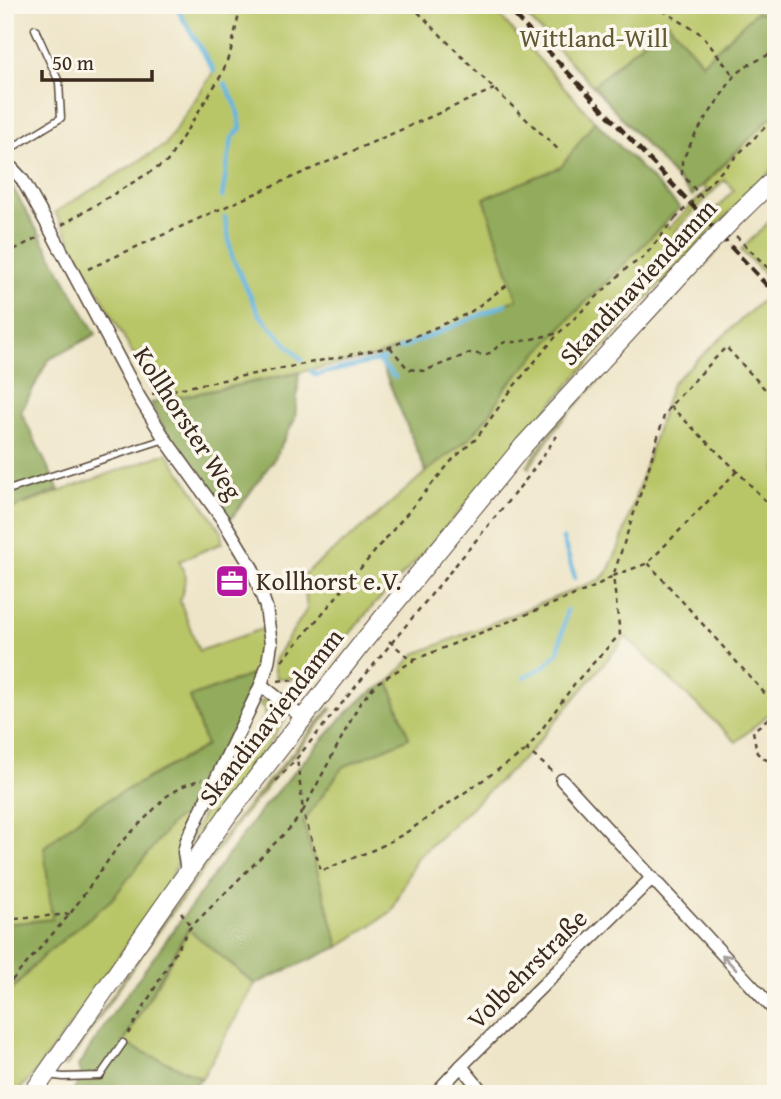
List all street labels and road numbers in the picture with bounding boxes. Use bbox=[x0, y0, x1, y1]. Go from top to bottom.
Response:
street label: Skandinaviendamm bbox=[550, 189, 726, 374]
street label: Kollhorster Weg bbox=[124, 338, 253, 507]
street label: Skandinaviendamm bbox=[189, 620, 353, 814]
street label: Volbehrstraße bbox=[457, 899, 596, 1038]

